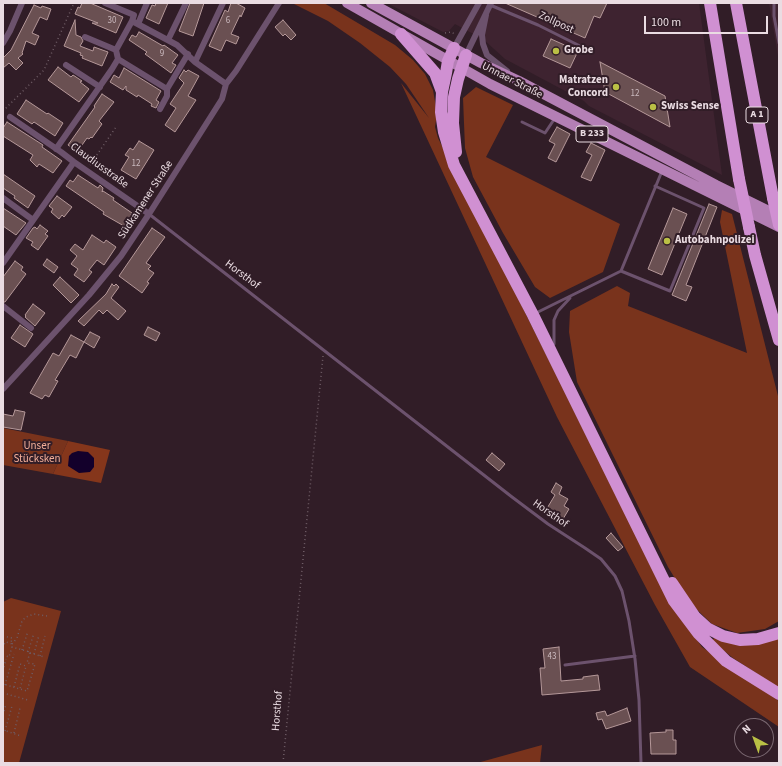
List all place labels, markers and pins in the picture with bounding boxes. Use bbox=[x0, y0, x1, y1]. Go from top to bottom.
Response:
place label: Grobe bbox=[564, 44, 593, 58]
marker: Grobe bbox=[551, 46, 561, 56]
place label: Matratzen Concord bbox=[559, 74, 608, 100]
marker: Matratzen Concord bbox=[611, 82, 621, 92]
place label: Swiss Sense bbox=[661, 100, 719, 114]
marker: Swiss Sense bbox=[648, 102, 658, 112]
place label: Autobahnpolizei bbox=[675, 234, 754, 248]
marker: Autobahnpolizei bbox=[662, 236, 672, 246]

